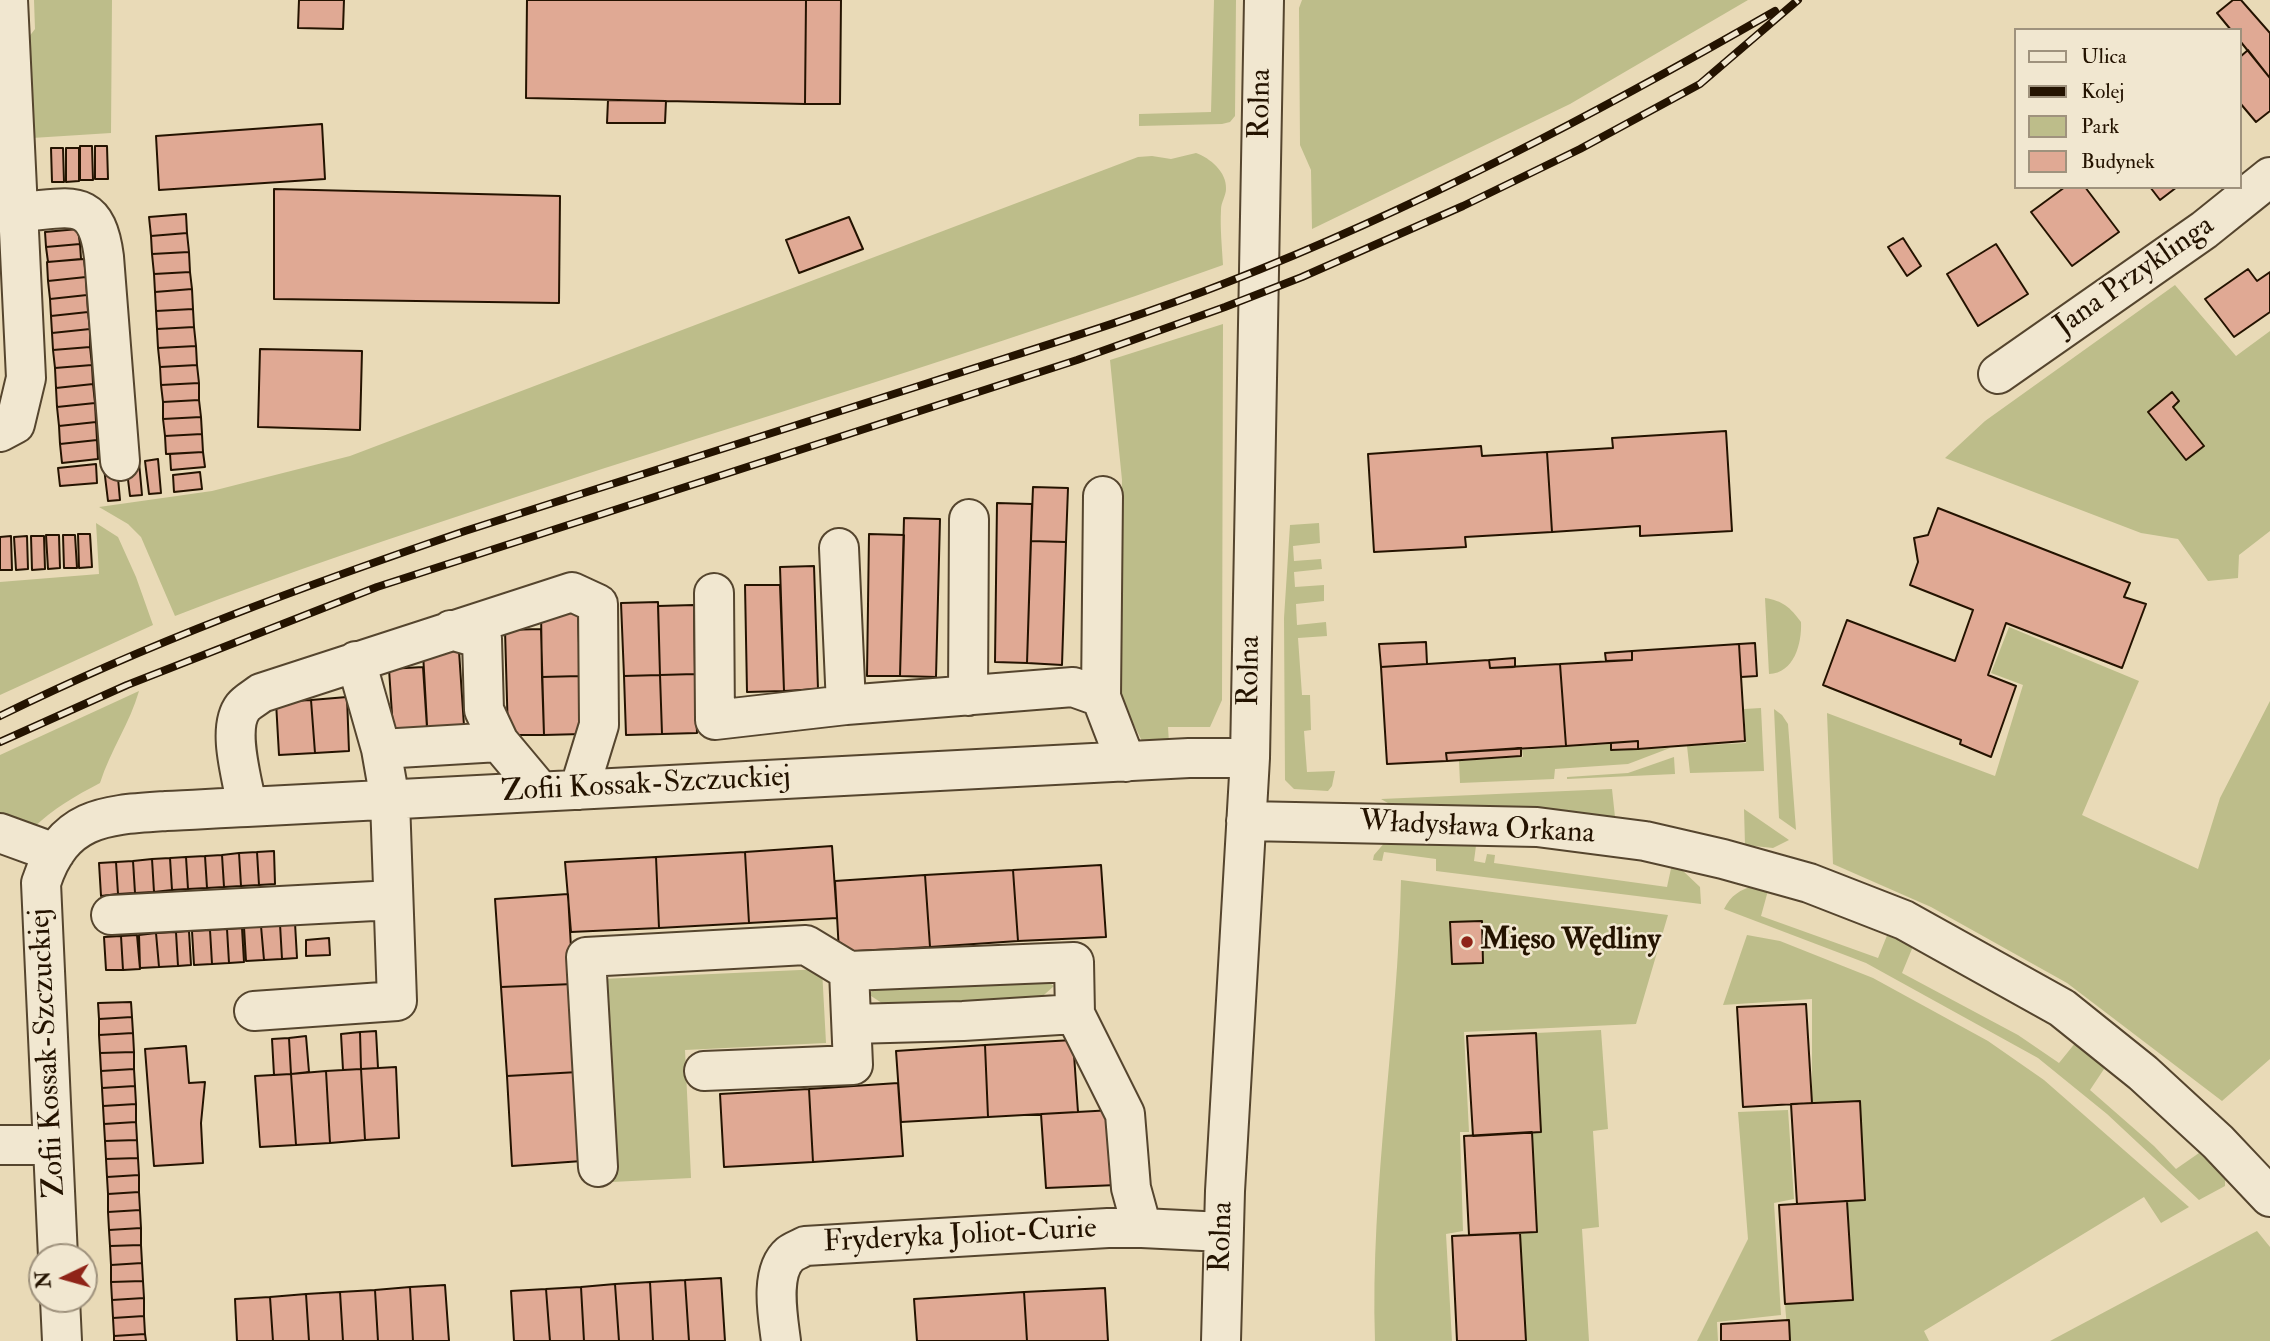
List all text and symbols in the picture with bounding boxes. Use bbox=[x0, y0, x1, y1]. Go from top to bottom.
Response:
legend bbox=[2014, 28, 2242, 189]
text: Ulica bbox=[2081, 43, 2127, 70]
street label: Rolna bbox=[1243, 68, 1281, 140]
text: Kolej bbox=[2081, 78, 2124, 105]
text: Park bbox=[2081, 113, 2119, 140]
text: Budynek bbox=[2081, 148, 2155, 175]
street label: Jana Przyklinga bbox=[2048, 209, 2222, 345]
street label: Rolna bbox=[1232, 635, 1270, 707]
street label: Zofii Kossak-Szczuckiej bbox=[500, 760, 792, 812]
street label: Władysława Orkana bbox=[1358, 805, 1596, 853]
street label: Zofii Kossak-Szczuckiej bbox=[23, 907, 75, 1199]
place label: Mięso Wędliny bbox=[1481, 924, 1661, 960]
marker: Mięso Wędliny bbox=[1459, 934, 1475, 950]
street label: Rolna bbox=[1204, 1201, 1242, 1273]
street label: Fryderyka Joliot-Curie bbox=[822, 1212, 1098, 1262]
north arrow bbox=[28, 1243, 98, 1313]
text: N bbox=[31, 1270, 57, 1289]

